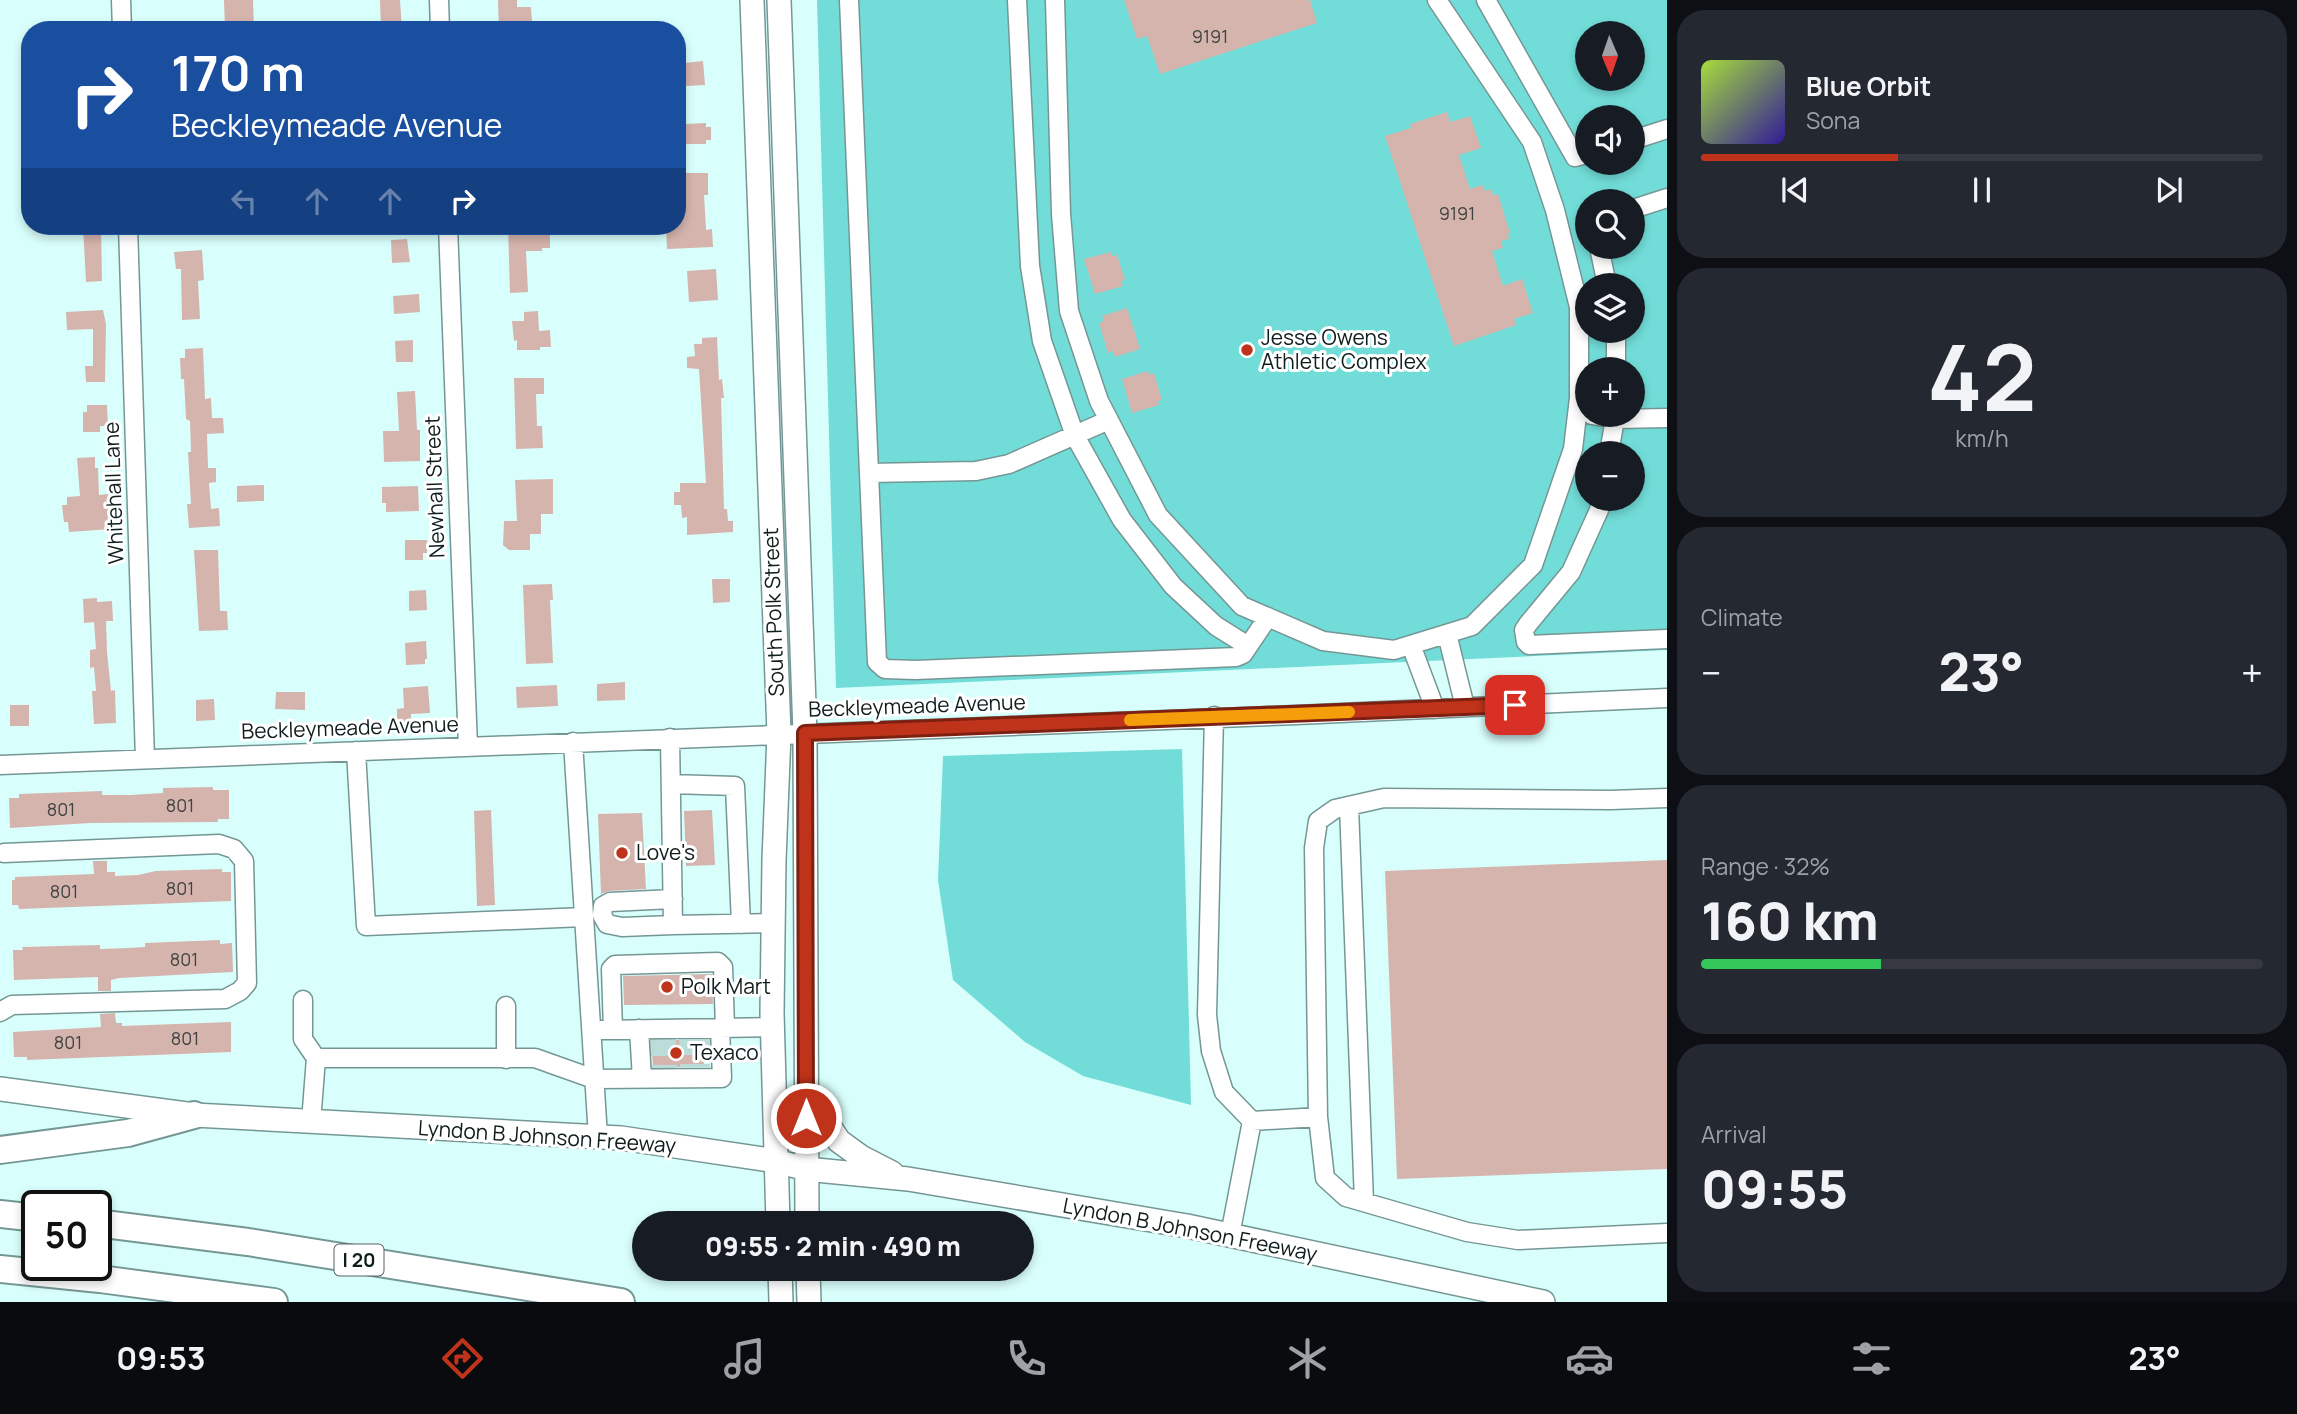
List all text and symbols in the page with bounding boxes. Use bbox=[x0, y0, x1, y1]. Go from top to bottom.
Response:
north arrow bbox=[1575, 21, 1645, 91]
map controls bbox=[1575, 21, 1645, 511]
house number: 9191 bbox=[1192, 24, 1228, 48]
text: 170 m bbox=[171, 39, 305, 106]
icon: right bbox=[56, 49, 147, 140]
text: Blue Orbit bbox=[1806, 68, 1931, 104]
text: Beckleymeade Avenue bbox=[171, 103, 502, 147]
text: Sona bbox=[1806, 104, 1860, 136]
button: sound bbox=[1575, 105, 1645, 175]
icon: previous bbox=[1776, 171, 1814, 209]
icon: pause bbox=[1963, 171, 2001, 209]
icon: next bbox=[2150, 171, 2188, 209]
icon: left bbox=[225, 182, 263, 220]
icon: ahead bbox=[298, 182, 336, 220]
icon: ahead bbox=[371, 182, 409, 220]
icon: right bbox=[444, 182, 482, 220]
button: search bbox=[1575, 189, 1645, 259]
house number: 9191 bbox=[1439, 201, 1475, 225]
button: layers bbox=[1575, 273, 1645, 343]
text: 42 bbox=[1927, 314, 2037, 438]
place label: Jesse Owens Athletic Complex bbox=[1261, 323, 1427, 375]
marker: Jesse Owens Athletic Complex bbox=[1239, 342, 1255, 358]
button: + bbox=[1575, 357, 1645, 427]
street label: Newhall Street bbox=[418, 416, 450, 559]
street label: Whitehall Lane bbox=[97, 421, 129, 565]
text: km/h bbox=[1955, 422, 2009, 454]
button: − bbox=[1575, 441, 1645, 511]
street label: South Polk Street bbox=[756, 527, 790, 697]
text: Climate bbox=[1701, 601, 1783, 633]
text: 23° bbox=[1939, 636, 2024, 707]
text: − bbox=[1701, 646, 1722, 698]
text: + bbox=[2241, 646, 2263, 698]
pin bbox=[1485, 675, 1545, 735]
icon: arrive bbox=[1496, 686, 1534, 724]
street label: Beckleymeade Avenue bbox=[808, 687, 1026, 723]
street label: Beckleymeade Avenue bbox=[241, 709, 459, 745]
house number: 801 bbox=[166, 793, 194, 817]
house number: 801 bbox=[47, 797, 75, 821]
place label: Love's bbox=[636, 838, 695, 866]
marker: Love's bbox=[614, 845, 630, 861]
text: Range · 32% bbox=[1701, 850, 1830, 882]
house number: 801 bbox=[166, 876, 194, 900]
house number: 801 bbox=[50, 879, 78, 903]
text: 160 km bbox=[1701, 885, 1879, 956]
house number: 801 bbox=[170, 947, 198, 971]
place label: Polk Mart bbox=[681, 972, 771, 1000]
marker: Polk Mart bbox=[659, 979, 675, 995]
house number: 801 bbox=[171, 1026, 199, 1050]
house number: 801 bbox=[54, 1030, 82, 1054]
place label: Texaco bbox=[690, 1038, 759, 1066]
marker: Texaco bbox=[668, 1045, 684, 1061]
position arrow bbox=[769, 1081, 843, 1155]
street label: Lyndon B Johnson Freeway bbox=[417, 1113, 677, 1159]
text: Arrival bbox=[1701, 1118, 1767, 1150]
text: 09:55 bbox=[1701, 1153, 1848, 1224]
speed limit sign: 50 bbox=[21, 1190, 112, 1281]
street label: Lyndon B Johnson Freeway bbox=[1061, 1191, 1320, 1267]
text: 09:55 · 2 min · 490 m bbox=[705, 1228, 961, 1264]
road number: I 20 bbox=[334, 1244, 384, 1276]
icon: directions bbox=[438, 1334, 487, 1383]
icon: music bbox=[720, 1334, 769, 1383]
icon: phone bbox=[1002, 1334, 1051, 1383]
icon: climate bbox=[1283, 1334, 1332, 1383]
icon: car bbox=[1565, 1334, 1614, 1383]
icon: filters bbox=[1847, 1334, 1896, 1383]
text: 09:53 bbox=[116, 1336, 206, 1380]
text: 23° bbox=[2129, 1336, 2181, 1380]

